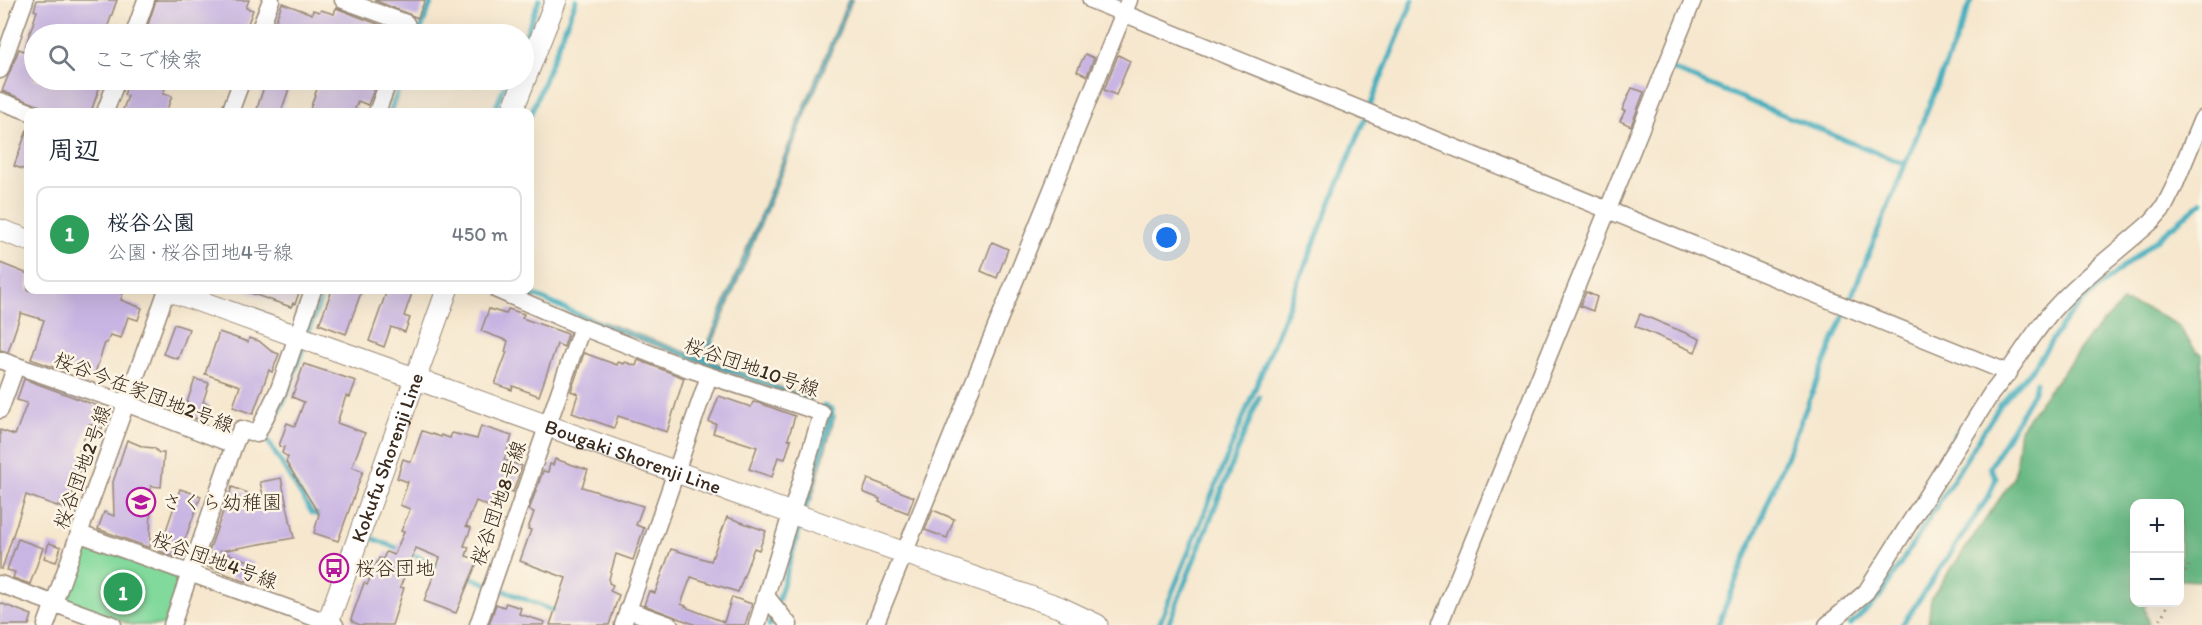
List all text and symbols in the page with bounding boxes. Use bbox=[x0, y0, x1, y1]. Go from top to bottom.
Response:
search box bbox=[24, 24, 534, 90]
icon: search bbox=[45, 41, 78, 74]
text: ここで検索 bbox=[93, 46, 203, 73]
text: 周辺 bbox=[48, 134, 100, 166]
text: 桜谷公園 bbox=[107, 209, 195, 236]
text: 1 bbox=[65, 222, 74, 246]
text: 450 m bbox=[452, 222, 508, 246]
your location bbox=[1152, 223, 1181, 252]
text: 公園 · 桜谷団地4号線 bbox=[107, 240, 293, 264]
street label: 桜谷団地10号線 bbox=[681, 333, 823, 401]
street label: 桜谷今在家団地2号線 bbox=[51, 347, 237, 437]
street label: Kokufu Shorenji Line bbox=[346, 369, 428, 545]
street label: 桜谷団地2号線 bbox=[48, 402, 116, 532]
street label: Bougaki Shorenji Line bbox=[542, 414, 725, 499]
street label: 桜谷団地8号線 bbox=[465, 437, 531, 569]
school or university icon: さくら幼稚園 bbox=[125, 486, 157, 518]
place label: さくら幼稚園 bbox=[162, 490, 282, 514]
map controls bbox=[2130, 499, 2184, 607]
button: + bbox=[2130, 499, 2184, 553]
street label: 桜谷団地4号線 bbox=[149, 526, 281, 594]
bus stop icon: 桜谷団地 bbox=[318, 552, 350, 584]
button: − bbox=[2130, 553, 2184, 607]
place label: 桜谷団地 bbox=[355, 556, 435, 580]
pin: 1 bbox=[104, 570, 142, 614]

